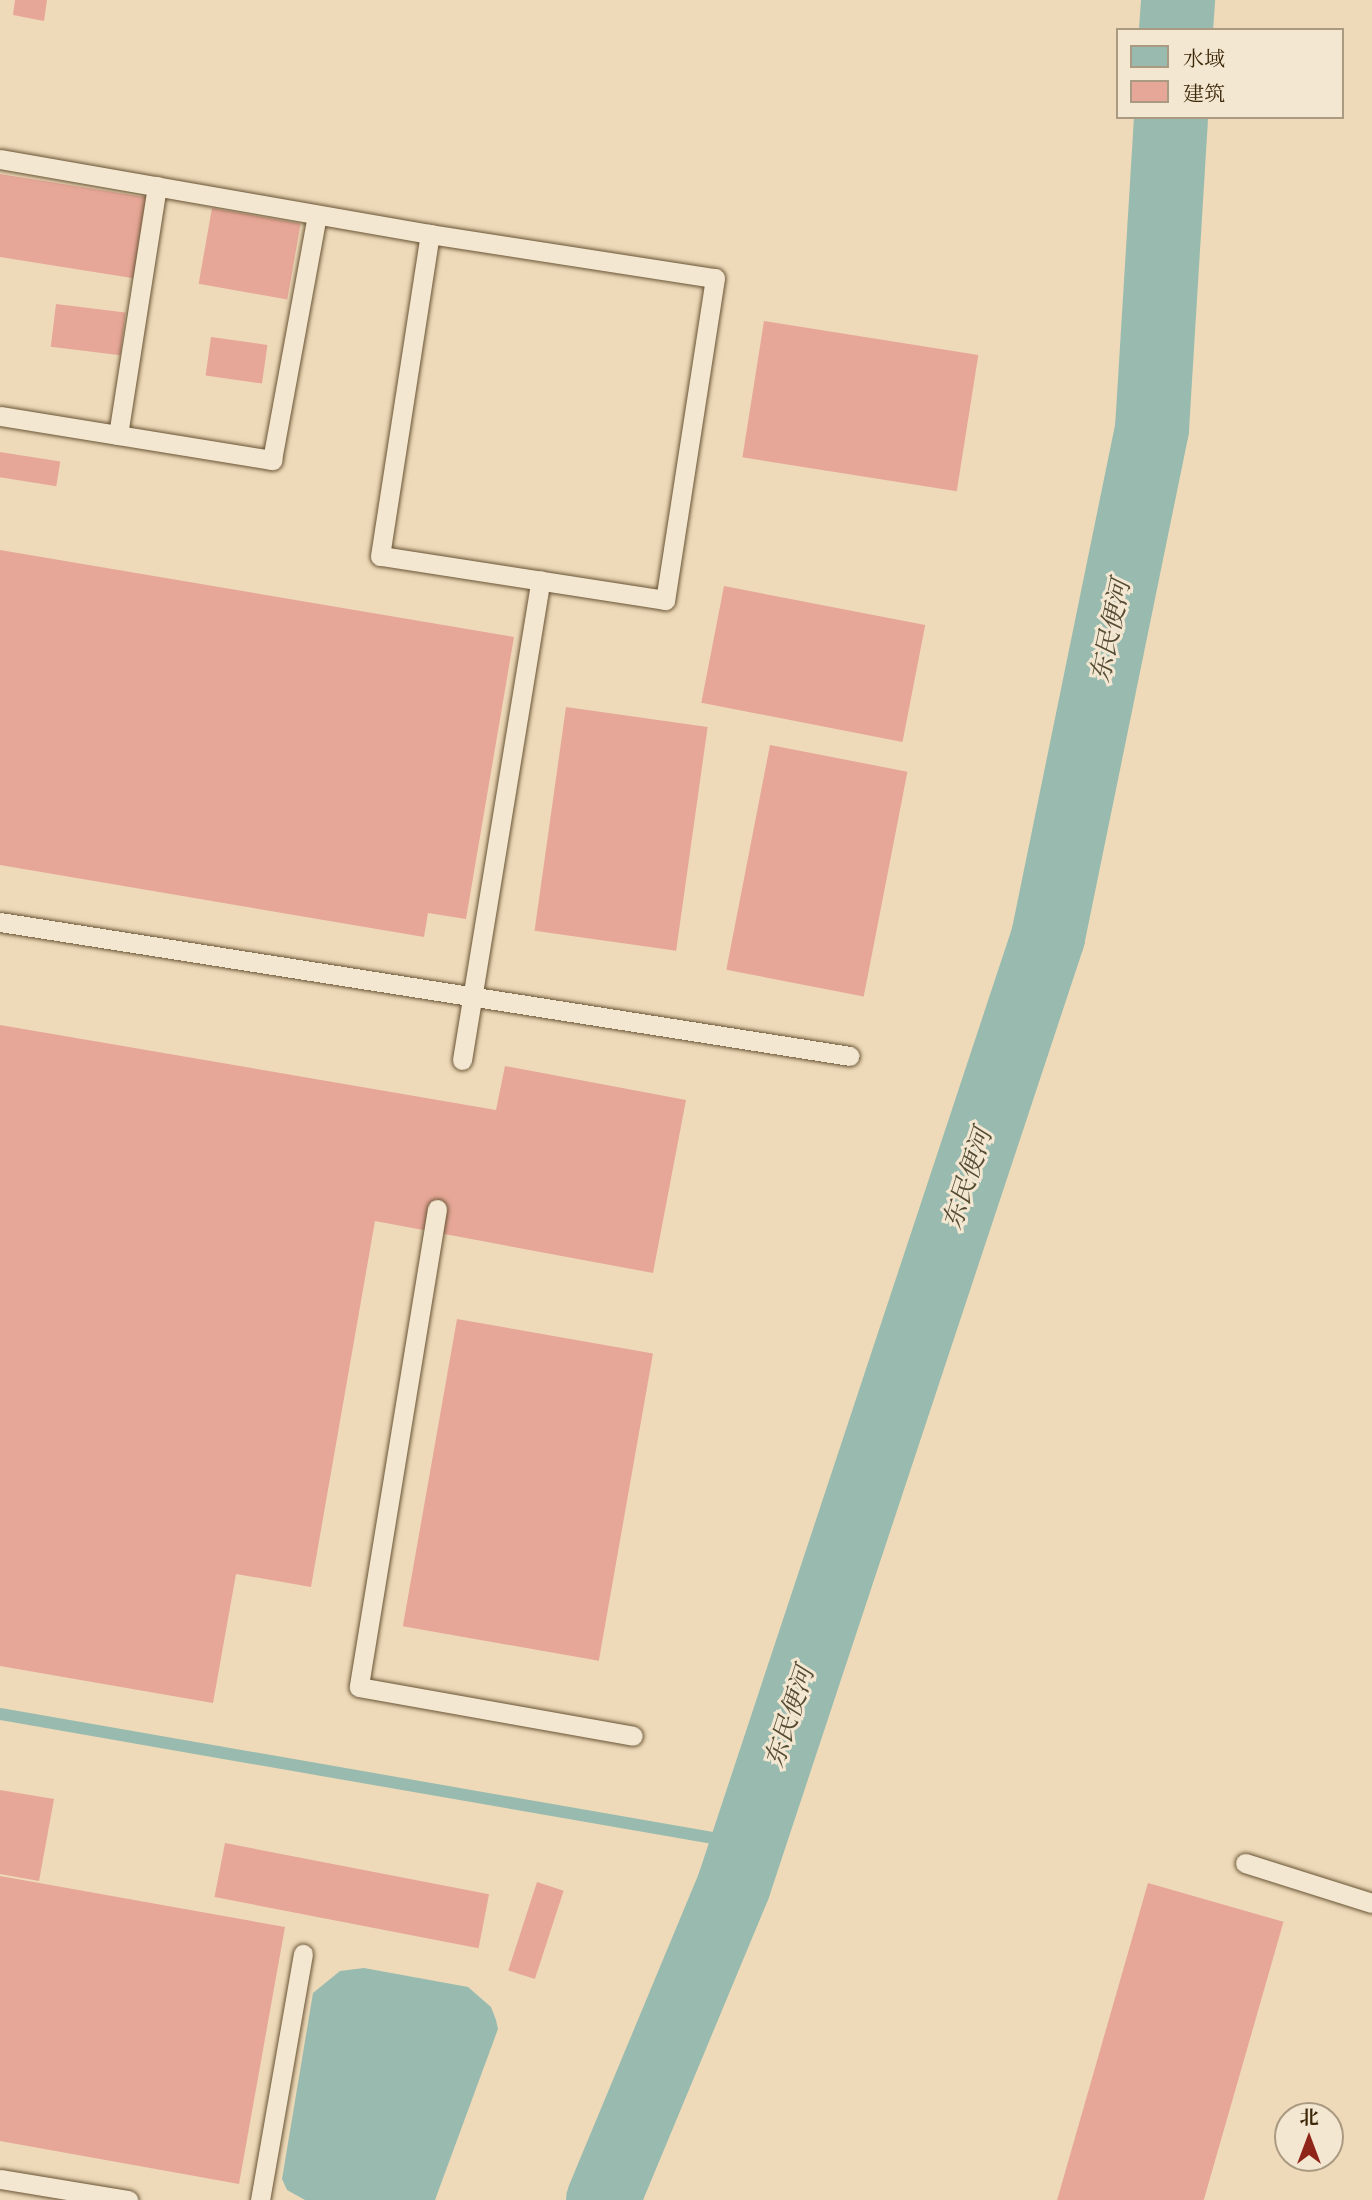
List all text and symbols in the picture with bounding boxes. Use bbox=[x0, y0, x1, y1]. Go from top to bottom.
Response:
legend bbox=[1116, 28, 1344, 119]
text: 水域 bbox=[1183, 46, 1225, 72]
text: 建筑 bbox=[1183, 81, 1225, 107]
water label: 东民便河 bbox=[1085, 577, 1137, 685]
water label: 东民便河 bbox=[937, 1125, 999, 1233]
water label: 东民便河 bbox=[759, 1663, 821, 1771]
north arrow bbox=[1274, 2102, 1344, 2172]
text: 北 bbox=[1299, 2106, 1319, 2129]

